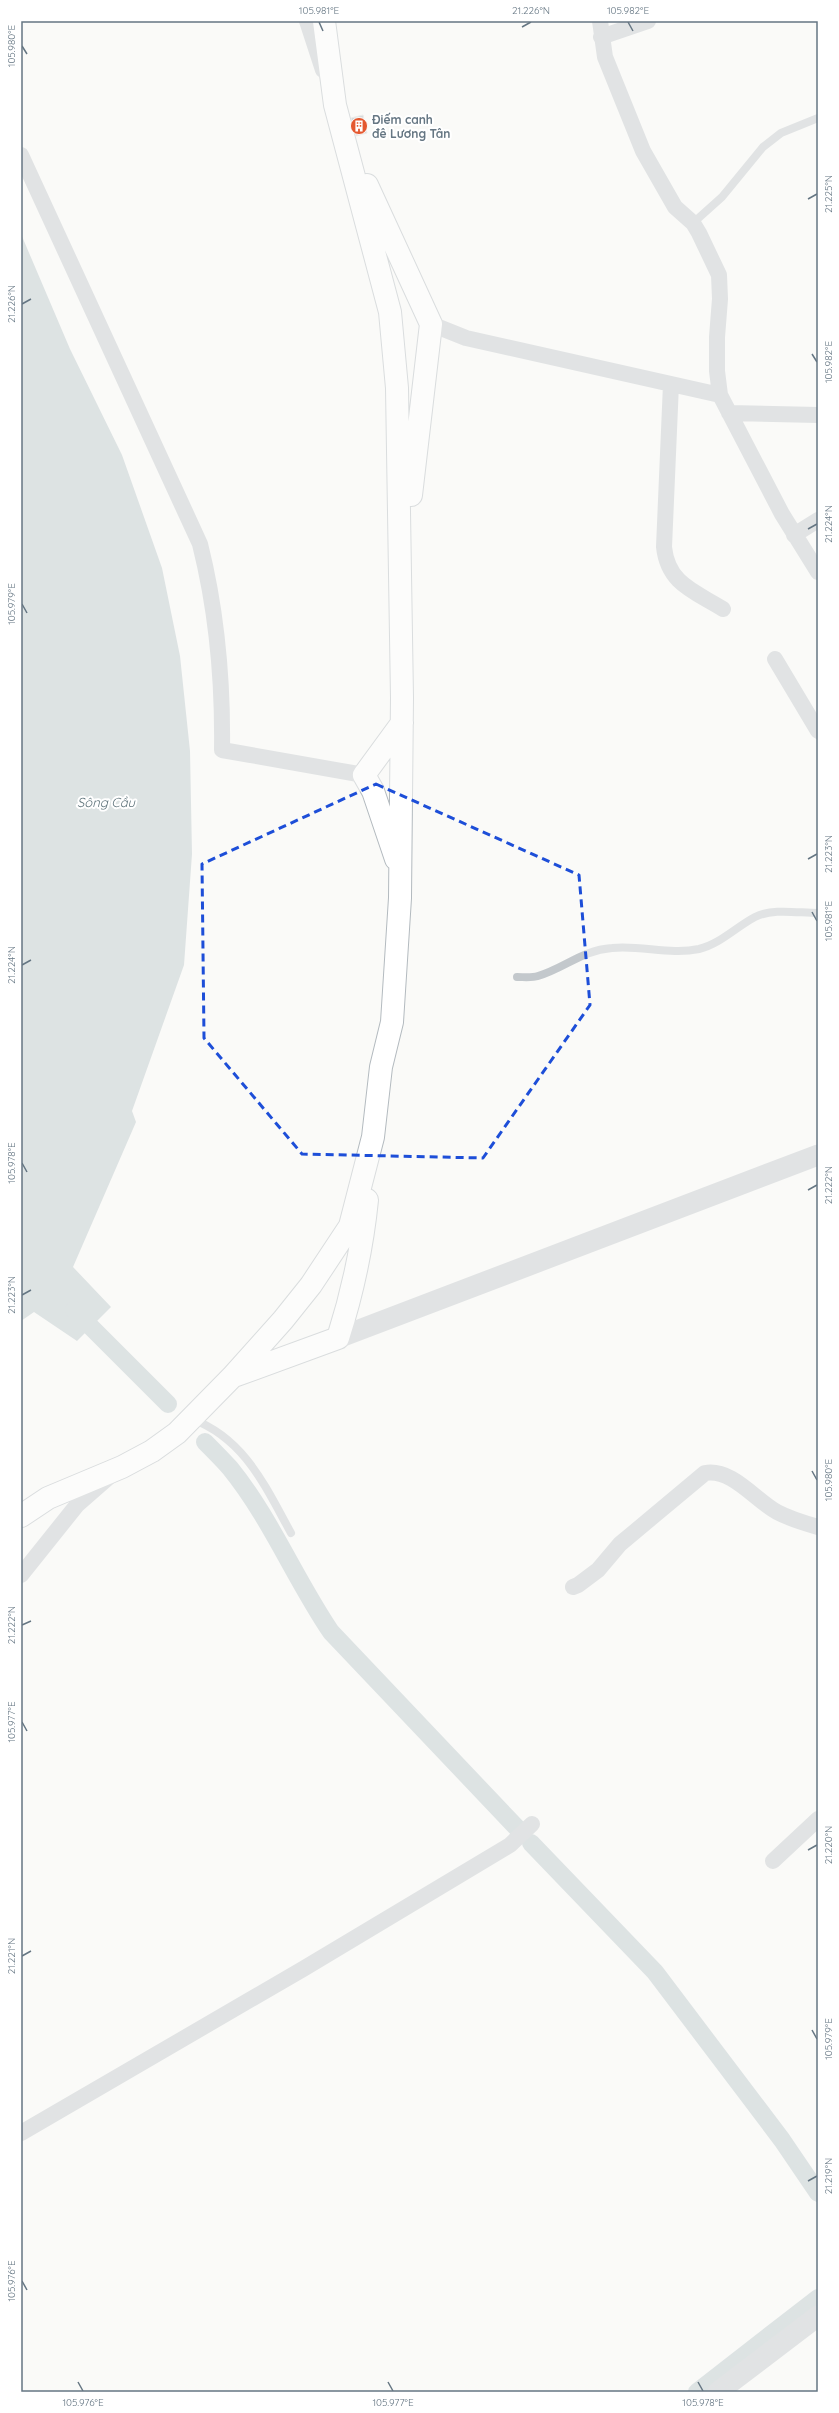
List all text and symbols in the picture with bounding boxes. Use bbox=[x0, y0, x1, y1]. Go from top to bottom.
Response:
text: 105.981°E bbox=[299, 4, 339, 17]
text: 21.226°N bbox=[512, 4, 550, 17]
text: 105.982°E bbox=[607, 4, 649, 17]
text: 105.980°E bbox=[5, 24, 18, 67]
place label: Điếm canh đê Lương Tân bbox=[371, 112, 450, 141]
building icon: Điếm canh đê Lương Tân bbox=[349, 116, 369, 136]
text: 21.225°N bbox=[822, 175, 835, 213]
text: 21.226°N bbox=[5, 285, 18, 323]
text: 105.982°E bbox=[822, 341, 835, 383]
text: 21.224°N bbox=[822, 505, 835, 543]
text: 105.979°E bbox=[5, 583, 18, 625]
water label: Sông Cầu bbox=[77, 794, 136, 810]
text: 21.223°N bbox=[822, 835, 835, 873]
text: 105.981°E bbox=[822, 901, 835, 941]
text: 21.224°N bbox=[5, 946, 18, 984]
text: 105.978°E bbox=[5, 1142, 18, 1184]
text: 21.222°N bbox=[822, 1166, 835, 1204]
text: 21.223°N bbox=[5, 1276, 18, 1314]
text: 105.980°E bbox=[822, 1458, 835, 1501]
text: 21.222°N bbox=[5, 1606, 18, 1644]
text: 105.977°E bbox=[5, 1701, 18, 1743]
text: 21.220°N bbox=[822, 1826, 835, 1864]
text: 21.221°N bbox=[5, 1938, 18, 1974]
text: 105.979°E bbox=[822, 2018, 835, 2060]
text: 21.219°N bbox=[822, 2158, 835, 2194]
text: 105.976°E bbox=[5, 2260, 18, 2302]
text: 105.976°E bbox=[62, 2396, 104, 2409]
text: 105.977°E bbox=[372, 2396, 414, 2409]
text: 105.978°E bbox=[682, 2396, 724, 2409]

